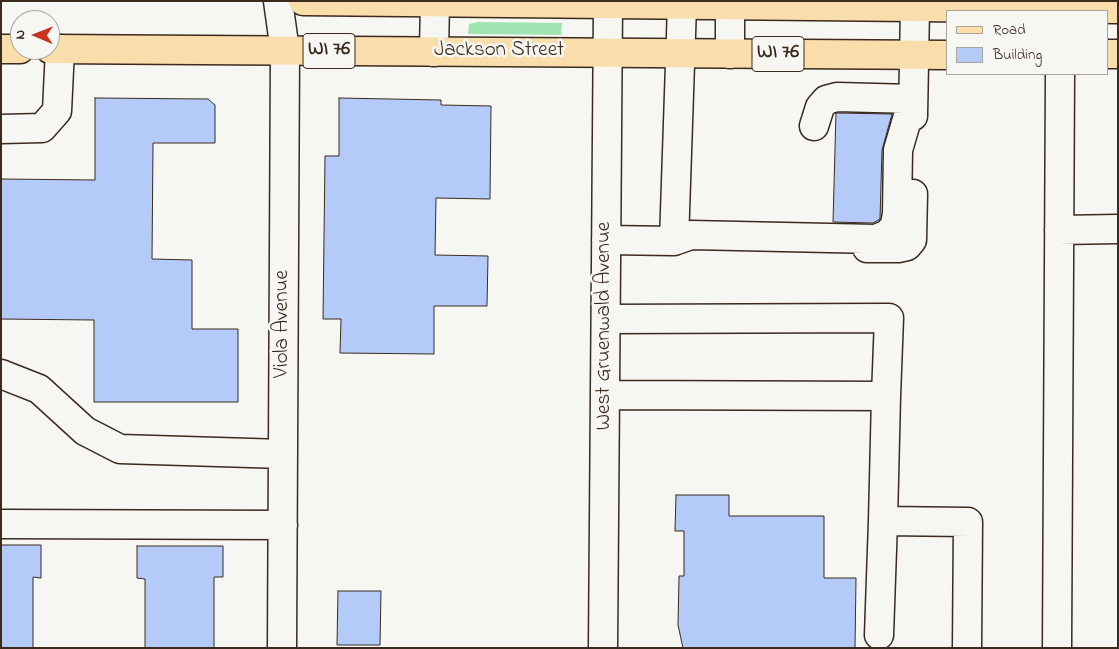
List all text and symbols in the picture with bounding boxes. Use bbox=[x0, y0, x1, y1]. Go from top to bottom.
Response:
north arrow bbox=[10, 10, 60, 60]
legend bbox=[946, 10, 1109, 75]
text: Road bbox=[993, 19, 1026, 41]
text: N bbox=[10, 30, 31, 40]
road number: WI 76 bbox=[303, 34, 355, 68]
road number: WI 76 bbox=[752, 36, 804, 72]
street label: Jackson Street bbox=[434, 39, 564, 65]
text: Building bbox=[993, 44, 1042, 66]
street label: West Gruenwald Avenue bbox=[593, 222, 619, 430]
street label: Viola Avenue bbox=[271, 270, 297, 378]

